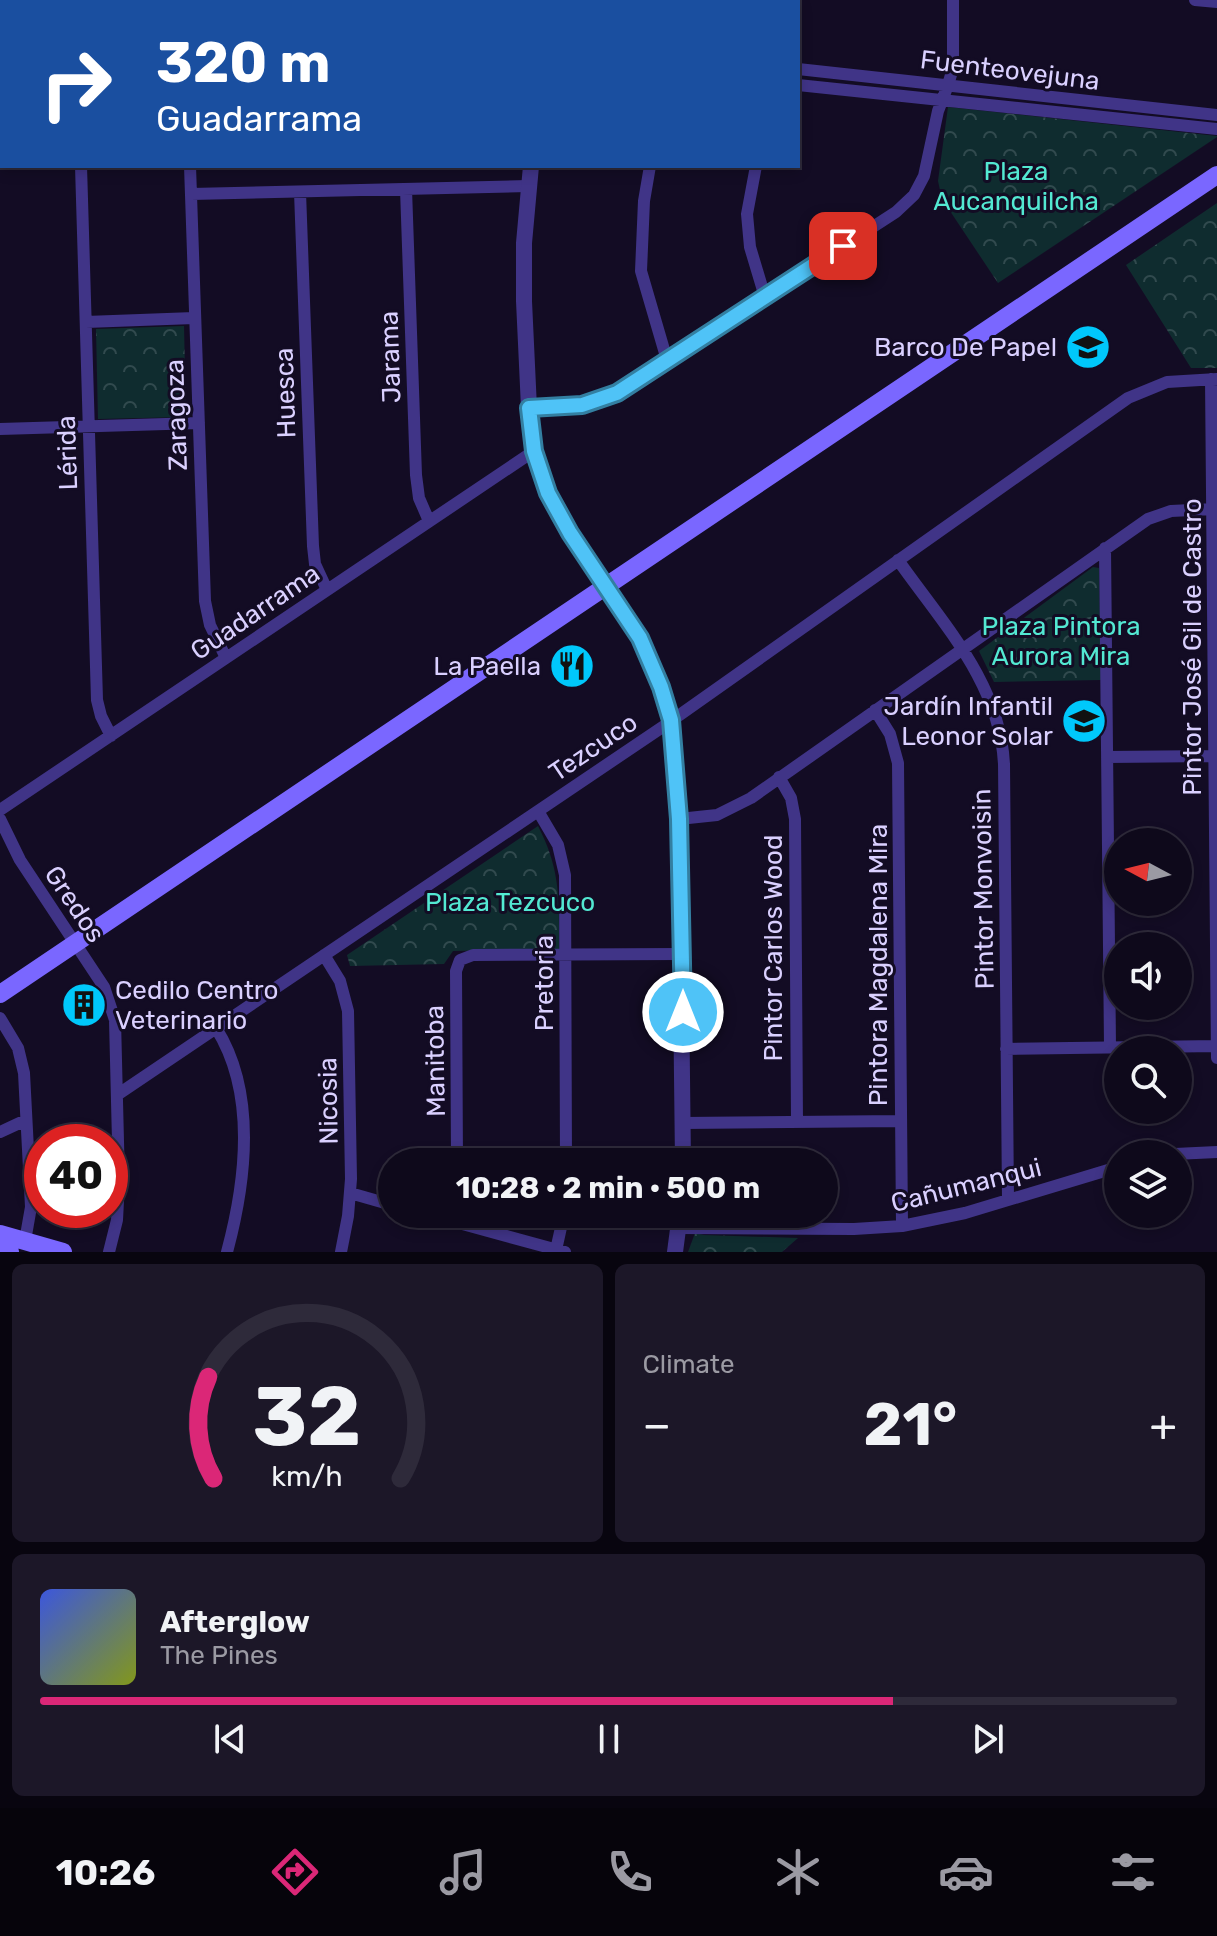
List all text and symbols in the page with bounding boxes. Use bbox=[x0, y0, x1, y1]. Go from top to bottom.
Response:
text: 320 m bbox=[156, 30, 331, 96]
icon: right bbox=[24, 32, 128, 136]
street label: Fuenteovejuna bbox=[918, 44, 1102, 97]
text: Guadarrama bbox=[156, 97, 362, 140]
park label: Plaza Aucanquilcha bbox=[933, 156, 1099, 217]
pin bbox=[809, 212, 877, 280]
icon: arrive bbox=[821, 224, 865, 268]
street label: Jarama bbox=[373, 310, 408, 404]
school or university icon: Barco De Papel bbox=[1064, 323, 1112, 371]
place label: Barco De Papel bbox=[874, 332, 1057, 363]
street label: Huesca bbox=[268, 347, 303, 439]
street label: Zaragoza bbox=[159, 359, 194, 471]
street label: Lérida bbox=[51, 415, 84, 491]
street label: Pintor José Gil de Castro bbox=[1177, 498, 1208, 796]
street label: Guadarrama bbox=[185, 558, 326, 667]
park label: Plaza Pintora Aurora Mira bbox=[982, 611, 1140, 672]
restaurant icon: La Paella bbox=[548, 642, 596, 690]
place label: La Paella bbox=[433, 651, 541, 682]
place label: Jardín Infantil Leonor Solar bbox=[884, 691, 1053, 752]
school or university icon: Jardín Infantil Leonor Solar bbox=[1060, 697, 1108, 745]
street label: Tezcuco bbox=[543, 707, 643, 788]
street label: Pintor Monvoisin bbox=[966, 788, 1001, 990]
street label: Pintora Magdalena Mira bbox=[863, 824, 894, 1106]
north arrow bbox=[1104, 828, 1192, 916]
map controls bbox=[1104, 828, 1192, 1228]
street label: Pintor Carlos Wood bbox=[758, 835, 789, 1061]
street label: Gredos bbox=[38, 860, 111, 948]
park label: Plaza Tezcuco bbox=[425, 887, 595, 918]
button: sound bbox=[1104, 932, 1192, 1020]
street label: Pretoria bbox=[529, 935, 560, 1031]
position arrow bbox=[641, 970, 725, 1054]
place label: Cedilo Centro Veterinario bbox=[115, 975, 278, 1036]
building icon: Cedilo Centro Veterinario bbox=[60, 981, 108, 1029]
street label: Manitoba bbox=[419, 1005, 452, 1117]
button: search bbox=[1104, 1036, 1192, 1124]
street label: Nicosia bbox=[312, 1057, 345, 1145]
speed limit sign: 40 bbox=[24, 1124, 128, 1228]
button: layers bbox=[1104, 1140, 1192, 1228]
street label: Cañumanqui bbox=[888, 1152, 1044, 1219]
text: 10:28 · 2 min · 500 m bbox=[456, 1170, 760, 1206]
text: Climate bbox=[643, 1349, 735, 1380]
text: 32 bbox=[253, 1367, 362, 1466]
text: 21° bbox=[864, 1389, 957, 1460]
text: − bbox=[643, 1399, 671, 1451]
text: + bbox=[1150, 1399, 1177, 1451]
text: km/h bbox=[272, 1459, 343, 1493]
text: Afterglow bbox=[160, 1604, 310, 1640]
text: The Pines bbox=[160, 1640, 278, 1671]
icon: previous bbox=[208, 1717, 252, 1761]
icon: pause bbox=[587, 1717, 631, 1761]
icon: next bbox=[966, 1717, 1010, 1761]
icon: directions bbox=[267, 1844, 323, 1900]
icon: music bbox=[435, 1844, 491, 1900]
icon: phone bbox=[602, 1844, 658, 1900]
icon: climate bbox=[770, 1844, 826, 1900]
icon: car bbox=[938, 1844, 994, 1900]
icon: filters bbox=[1105, 1844, 1161, 1900]
text: 10:26 bbox=[56, 1851, 156, 1894]

